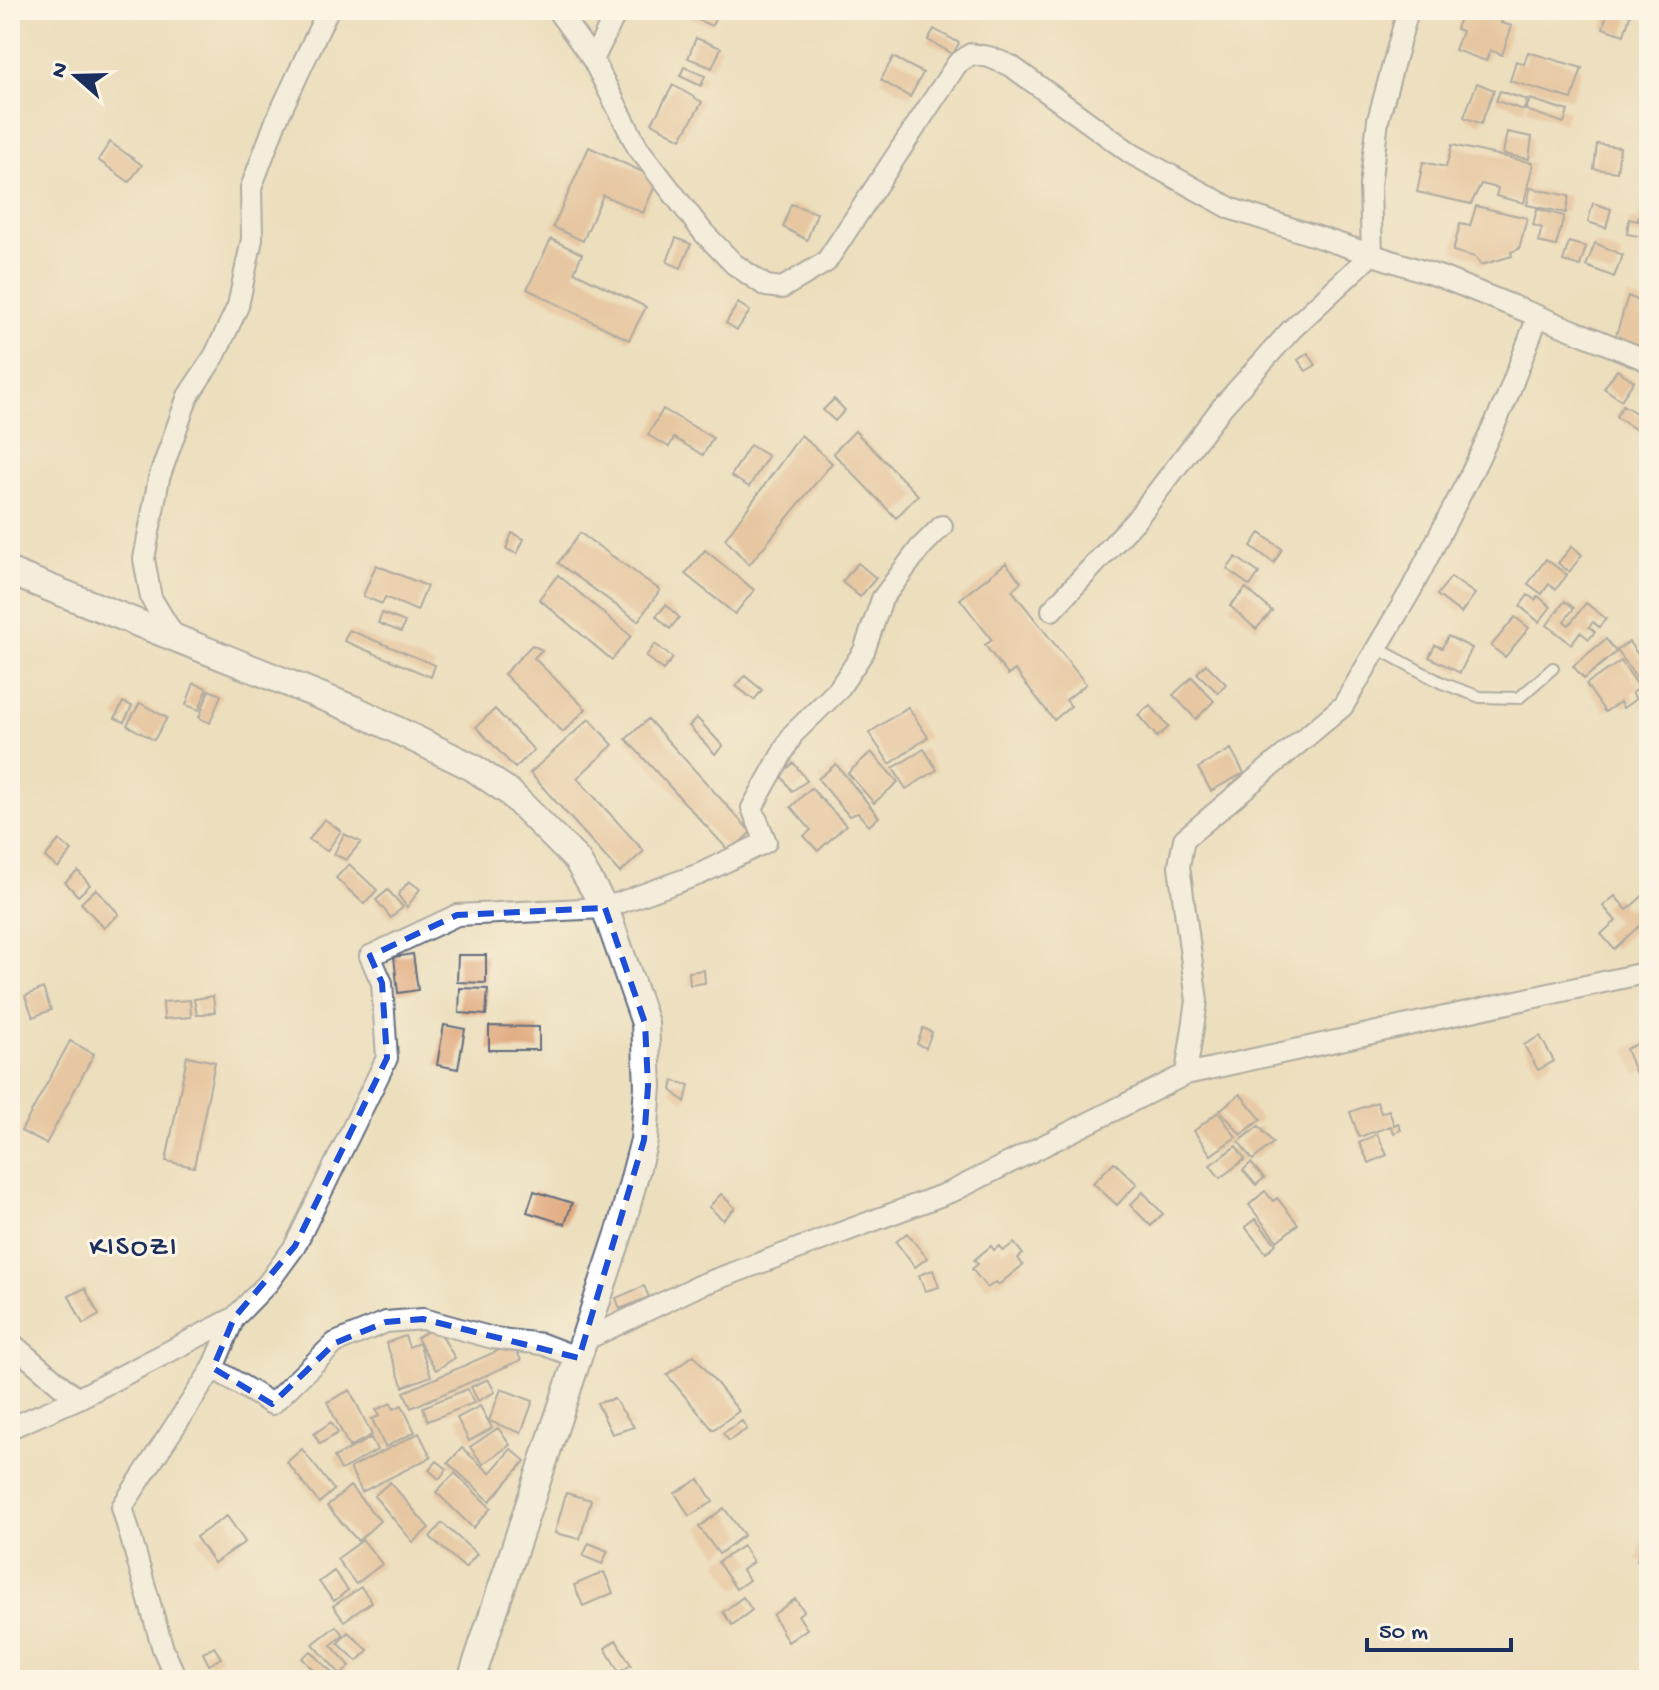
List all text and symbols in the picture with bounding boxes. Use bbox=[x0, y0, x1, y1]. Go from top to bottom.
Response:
north arrow bbox=[36, 36, 116, 116]
text: N bbox=[46, 59, 76, 82]
district label: KISOZI bbox=[90, 1232, 178, 1265]
scale bar bbox=[1367, 1602, 1511, 1652]
text: 50 m bbox=[1379, 1619, 1428, 1648]

